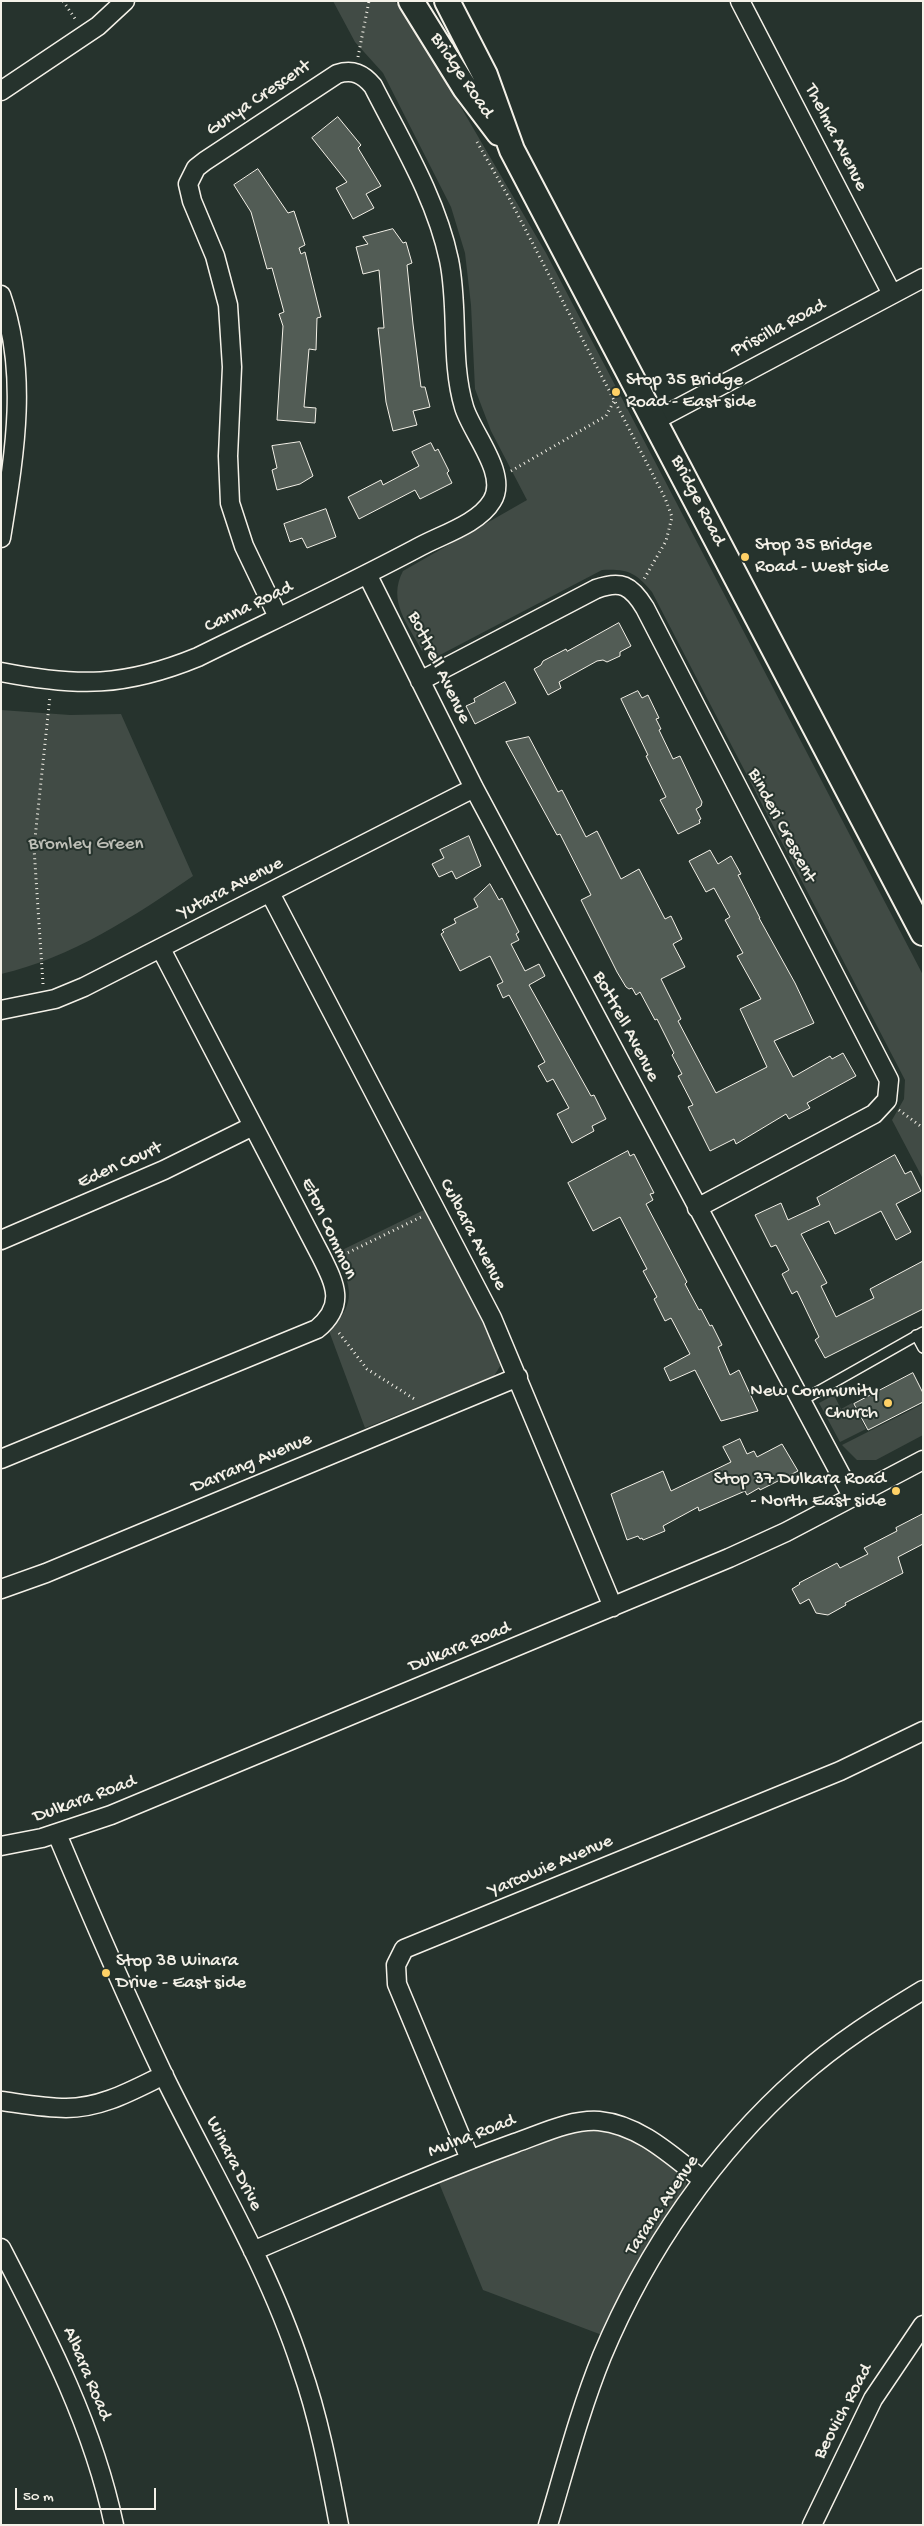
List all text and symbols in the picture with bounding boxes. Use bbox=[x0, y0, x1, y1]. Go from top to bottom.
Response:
street label: Bridge Road bbox=[424, 29, 498, 123]
street label: Gunya Crescent bbox=[202, 56, 316, 142]
street label: Thelma Avenue bbox=[798, 81, 872, 195]
street label: Priscilla Road bbox=[728, 295, 830, 363]
place label: Stop 35 Bridge Road - East side bbox=[626, 370, 756, 414]
marker: Stop 35 Bridge Road - East side bbox=[610, 386, 622, 398]
street label: Bridge Road bbox=[665, 452, 729, 550]
place label: Stop 35 Bridge Road - West side bbox=[755, 535, 889, 579]
marker: Stop 35 Bridge Road - West side bbox=[739, 551, 751, 563]
street label: Canna Road bbox=[201, 577, 297, 639]
street label: Bottrell Avenue bbox=[401, 608, 475, 728]
street label: Binderi Crescent bbox=[741, 765, 821, 887]
park label: Bromley Green bbox=[29, 834, 143, 856]
street label: Yutara Avenue bbox=[175, 853, 287, 925]
street label: Bottrell Avenue bbox=[586, 968, 664, 1086]
street label: Eden Court bbox=[74, 1137, 166, 1195]
street label: Eton Common bbox=[295, 1175, 361, 1283]
street label: Culbara Avenue bbox=[433, 1175, 511, 1295]
place label: New Community Church bbox=[750, 1381, 878, 1425]
marker: New Community Church bbox=[882, 1397, 894, 1409]
street label: Darrang Avenue bbox=[188, 1428, 316, 1500]
place label: Stop 37 Dulkara Road - North East side bbox=[714, 1469, 886, 1513]
marker: Stop 37 Dulkara Road - North East side bbox=[890, 1485, 902, 1497]
street label: Dulkara Road bbox=[406, 1617, 514, 1679]
street label: Dulkara Road bbox=[30, 1771, 140, 1829]
street label: Yarcowie Avenue bbox=[485, 1831, 617, 1903]
place label: Stop 38 Winara Drive - East side bbox=[116, 1951, 246, 1995]
marker: Stop 38 Winara Drive - East side bbox=[100, 1967, 112, 1979]
street label: Mulna Road bbox=[425, 2110, 519, 2164]
street label: Winara Drive bbox=[199, 2113, 267, 2215]
street label: Tarana Avenue bbox=[621, 2151, 705, 2261]
street label: Albara Road bbox=[56, 2324, 116, 2424]
street label: Beovich Road bbox=[809, 2360, 879, 2464]
scale bar bbox=[18, 2478, 159, 2510]
text: 50 m bbox=[23, 2488, 54, 2506]

